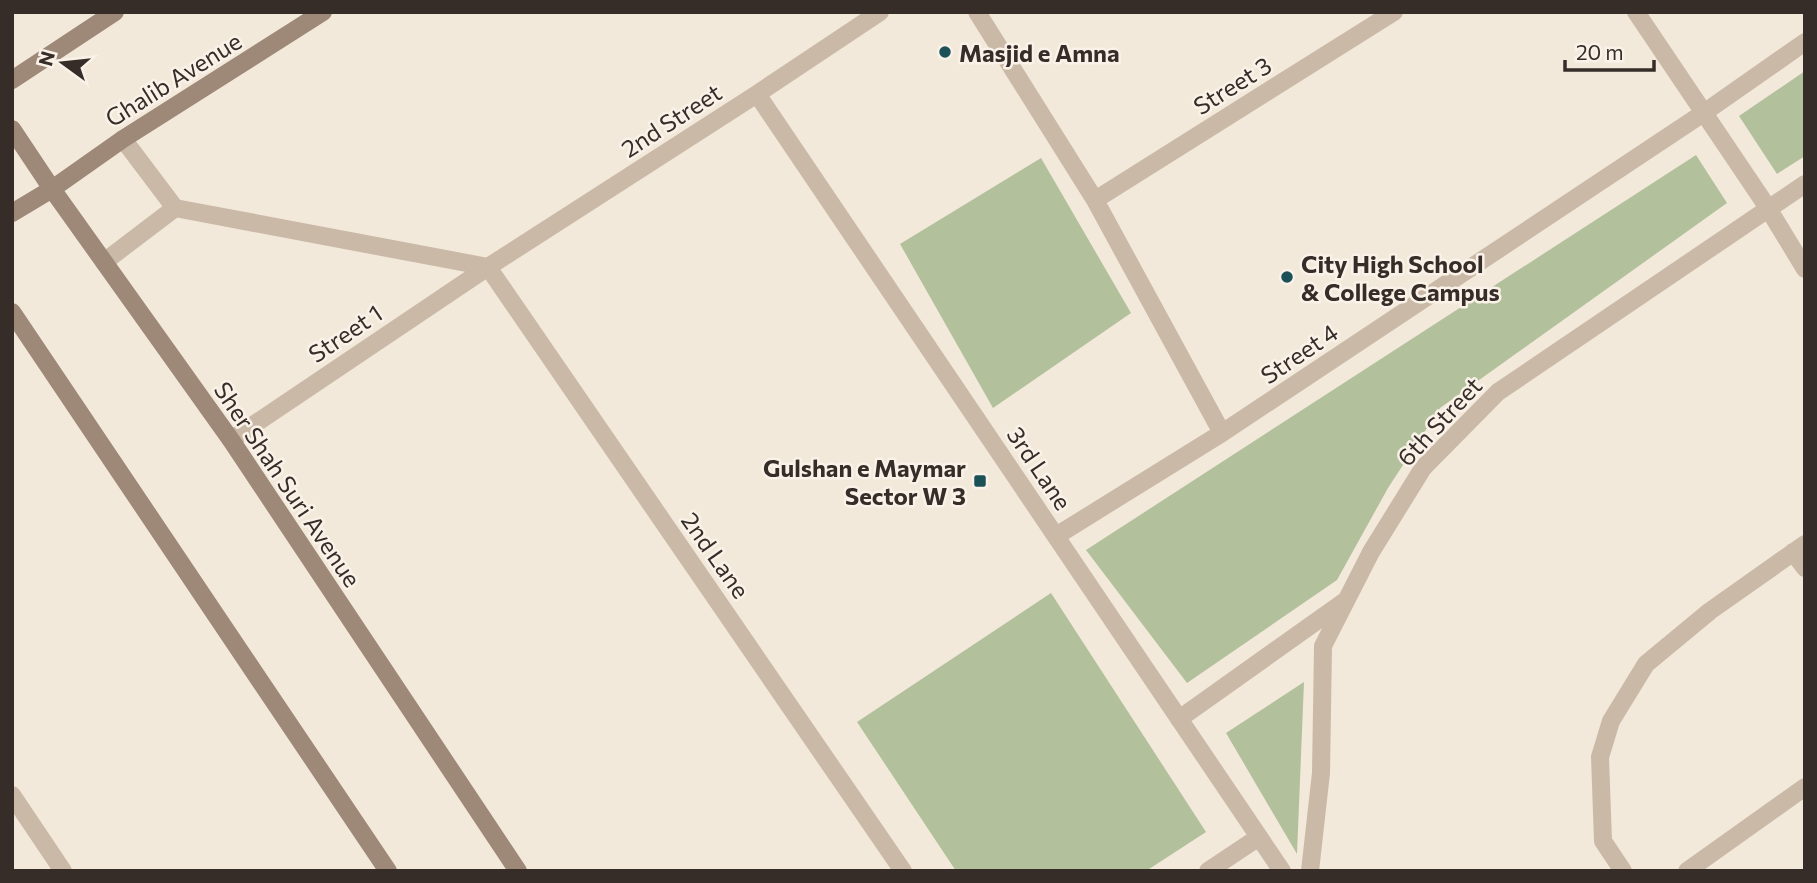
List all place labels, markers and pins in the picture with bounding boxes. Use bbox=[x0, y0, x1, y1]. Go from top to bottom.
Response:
place label: Masjid e Amna bbox=[959, 38, 1120, 67]
marker: Masjid e Amna bbox=[937, 44, 953, 60]
place label: City High School & College Campus bbox=[1301, 249, 1500, 306]
marker: City High School & College Campus bbox=[1279, 269, 1295, 285]
place label: Gulshan e Maymar Sector W 3 bbox=[763, 453, 966, 510]
marker: Gulshan e Maymar Sector W 3 bbox=[972, 473, 988, 489]

